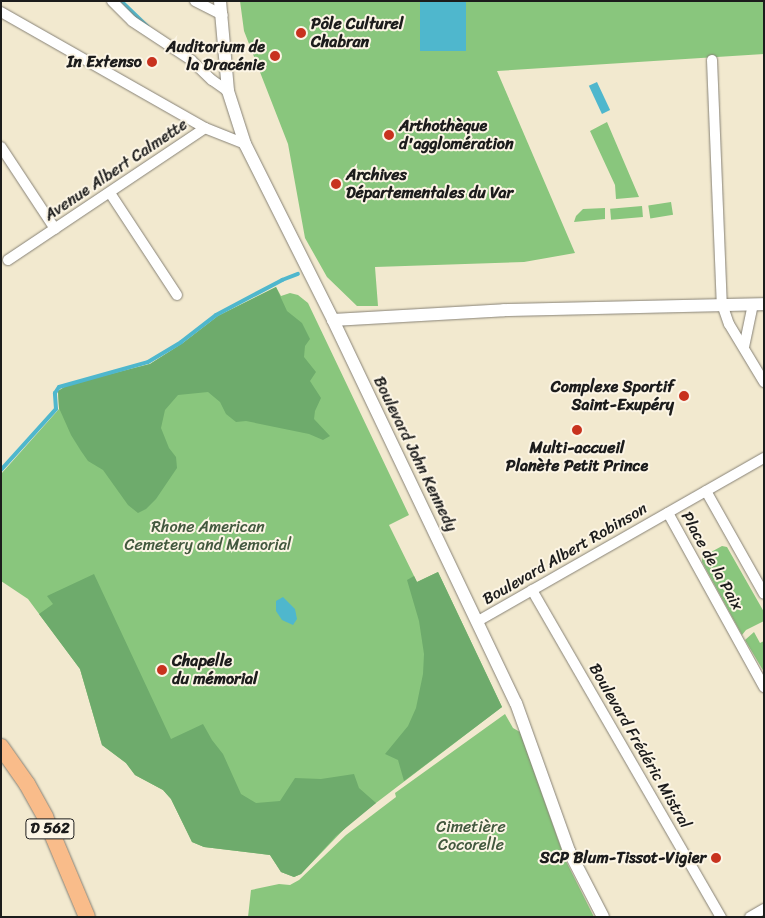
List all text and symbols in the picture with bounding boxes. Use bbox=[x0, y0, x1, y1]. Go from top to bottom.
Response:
place label: Pôle Culturel Chabran bbox=[311, 14, 403, 52]
marker: Pôle Culturel Chabran bbox=[295, 27, 307, 39]
place label: Auditorium de la Dracénie bbox=[166, 37, 265, 75]
marker: Auditorium de la Dracénie bbox=[269, 50, 281, 62]
place label: In Extenso bbox=[66, 52, 142, 72]
marker: In Extenso bbox=[146, 56, 158, 68]
street label: Avenue Albert Calmette bbox=[41, 115, 191, 225]
place label: Arthothèque d'agglomération bbox=[399, 116, 514, 154]
marker: Arthothèque d'agglomération bbox=[383, 129, 395, 141]
place label: Archives Départementales du Var bbox=[346, 165, 513, 203]
marker: Archives Départementales du Var bbox=[330, 178, 342, 190]
street label: Boulevard John Kennedy bbox=[369, 373, 461, 535]
place label: Complexe Sportif Saint-Exupéry bbox=[551, 377, 674, 415]
marker: Complexe Sportif Saint-Exupéry bbox=[678, 390, 690, 402]
marker: Multi-accueil Planète Petit Prince bbox=[571, 424, 583, 436]
place label: Multi-accueil Planète Petit Prince bbox=[505, 438, 649, 476]
street label: Boulevard Albert Robinson bbox=[480, 499, 650, 609]
street label: Place de la Paix bbox=[677, 508, 747, 614]
park label: Rhone American Cemetery and Memorial bbox=[125, 517, 291, 555]
place label: Chapelle du mémorial bbox=[172, 651, 258, 689]
street label: Boulevard Frédéric Mistral bbox=[585, 660, 695, 832]
marker: Chapelle du mémorial bbox=[156, 664, 168, 676]
road number: D 562 bbox=[25, 816, 75, 842]
park label: Cimetière Cocorelle bbox=[436, 817, 506, 855]
place label: SCP Blum-Tissot-Vigier bbox=[540, 848, 706, 868]
marker: SCP Blum-Tissot-Vigier bbox=[710, 852, 722, 864]

